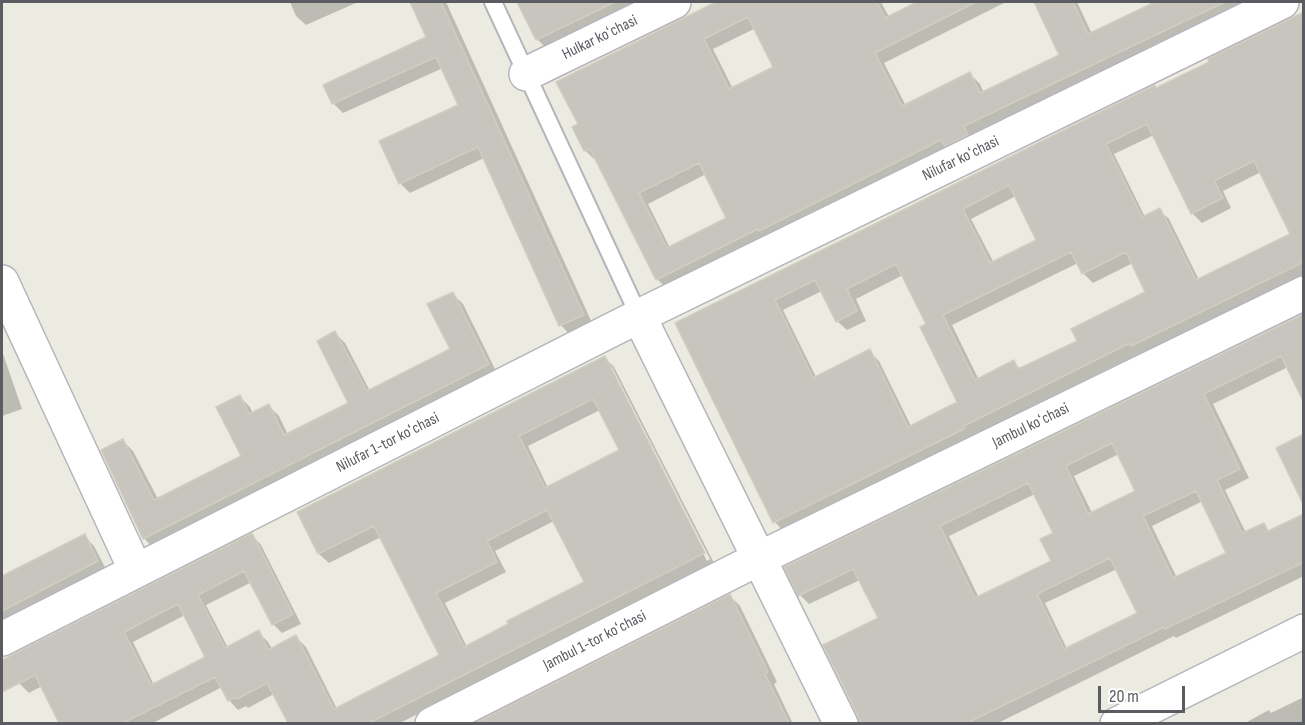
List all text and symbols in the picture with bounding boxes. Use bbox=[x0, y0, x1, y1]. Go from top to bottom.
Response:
street label: Hulkar koʻchasi bbox=[559, 12, 641, 64]
street label: Nilufar koʻchasi bbox=[920, 132, 1002, 186]
street label: Jambul koʻchasi bbox=[990, 399, 1072, 453]
street label: Nilufar 1-tor koʻchasi bbox=[333, 409, 443, 477]
street label: Jambul 1-tor koʻchasi bbox=[540, 607, 650, 675]
scale bar bbox=[1101, 674, 1188, 712]
text: 20 m bbox=[1109, 686, 1139, 707]

